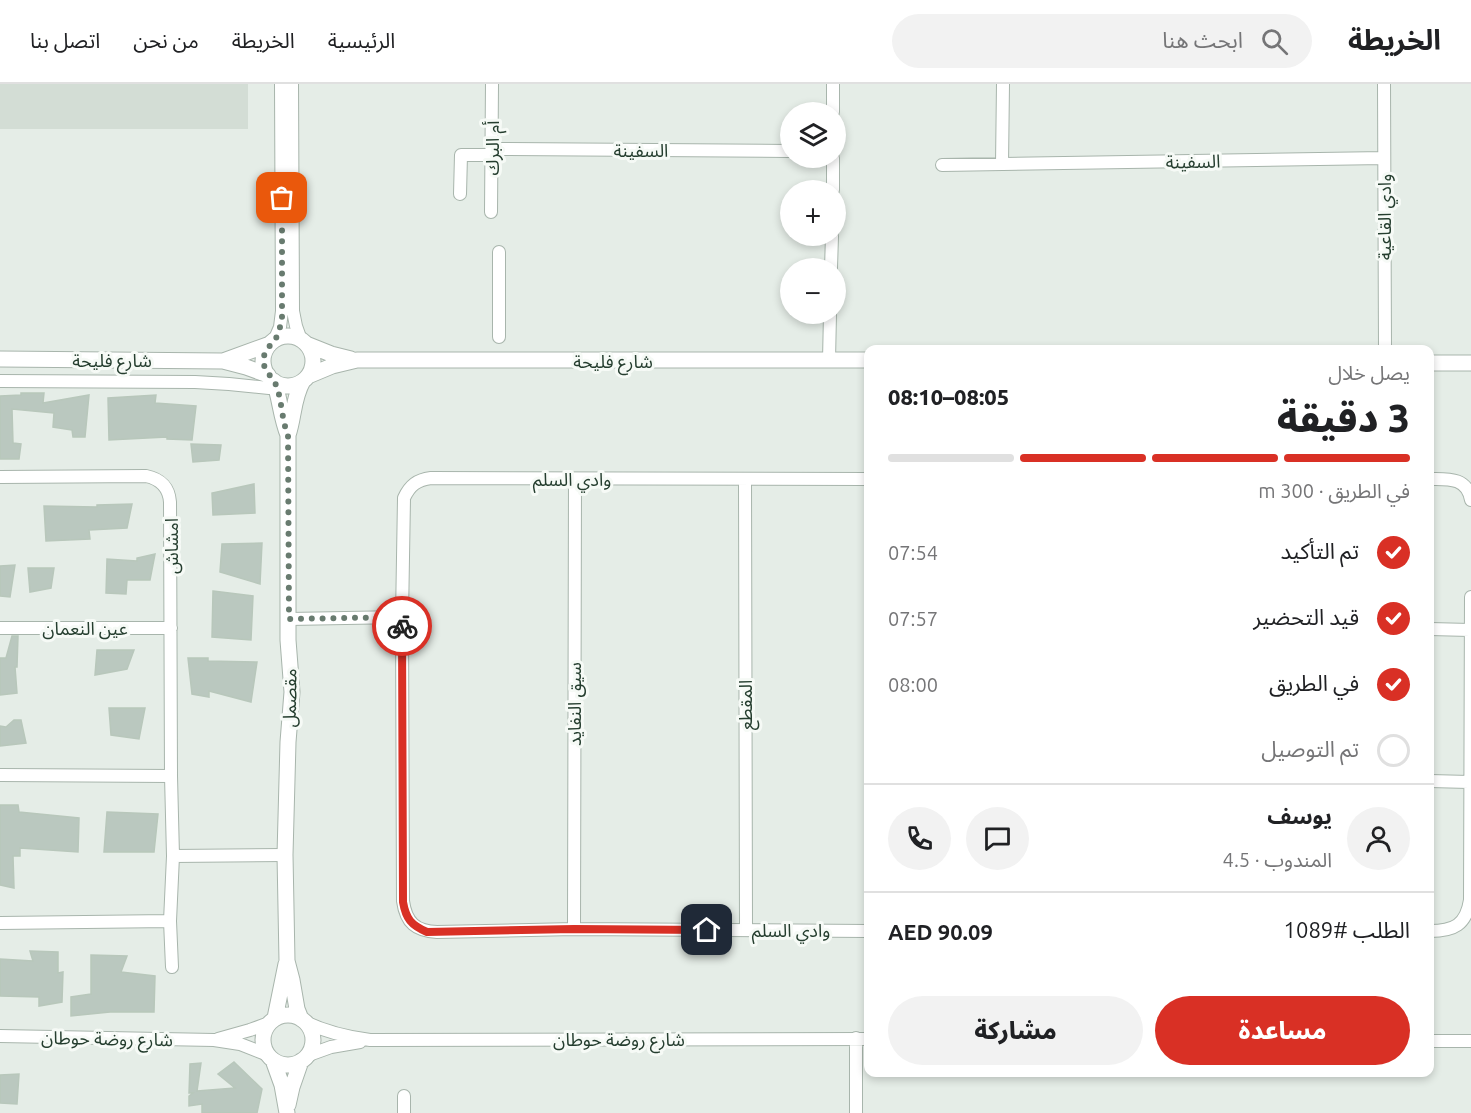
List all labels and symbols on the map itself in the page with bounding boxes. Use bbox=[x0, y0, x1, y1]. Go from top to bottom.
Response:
street label: أم البرك bbox=[482, 121, 507, 175]
street label: السفينة bbox=[614, 140, 668, 160]
street label: السفينة bbox=[1165, 151, 1221, 172]
pin bbox=[256, 172, 307, 223]
street label: وادي القاعية bbox=[1374, 174, 1398, 260]
street label: شارع فليحة bbox=[72, 350, 152, 375]
street label: شارع فليحة bbox=[573, 351, 653, 376]
street label: وادي السلم bbox=[533, 469, 611, 493]
street label: امشاش bbox=[161, 518, 183, 574]
courier bbox=[372, 596, 432, 656]
street label: عين النعمان bbox=[42, 618, 128, 640]
street label: سيق النفايد bbox=[564, 662, 586, 746]
street label: مقصمل bbox=[278, 668, 302, 728]
street label: المقطع bbox=[735, 680, 760, 730]
pin bbox=[681, 904, 732, 955]
street label: وادي السلم bbox=[752, 920, 830, 944]
street label: شارع روضة حوطان bbox=[41, 1027, 173, 1054]
street label: شارع روضة حوطان bbox=[553, 1029, 685, 1054]

